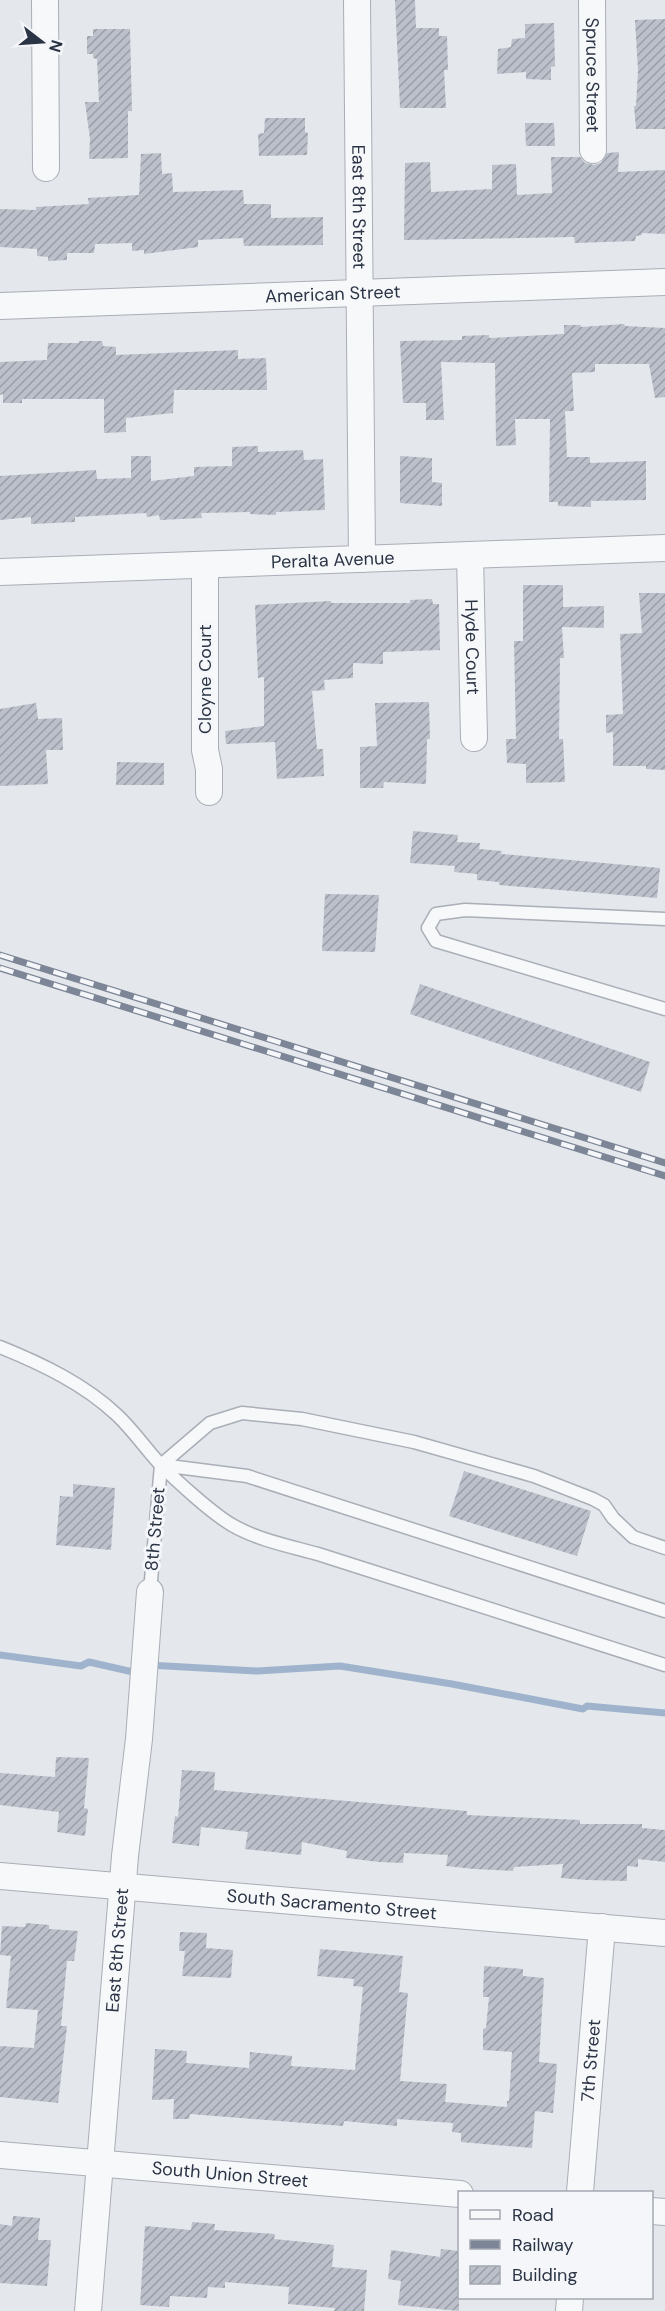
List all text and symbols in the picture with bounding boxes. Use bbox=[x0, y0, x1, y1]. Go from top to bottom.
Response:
north arrow bbox=[12, 12, 72, 72]
street label: Spruce Street bbox=[580, 17, 605, 133]
text: N bbox=[44, 38, 68, 55]
street label: East 8th Street bbox=[346, 145, 371, 269]
street label: American Street bbox=[265, 280, 401, 308]
street label: Peralta Avenue bbox=[271, 546, 395, 574]
street label: Hyde Court bbox=[459, 599, 485, 695]
street label: Cloyne Court bbox=[193, 624, 217, 734]
street label: 8th Street bbox=[139, 1486, 171, 1572]
street label: South Sacramento Street bbox=[226, 1883, 438, 1925]
street label: East 8th Street bbox=[100, 1887, 134, 2013]
street label: 7th Street bbox=[576, 2018, 606, 2103]
street label: South Union Street bbox=[151, 2156, 309, 2193]
legend bbox=[458, 2191, 653, 2299]
text: Road bbox=[512, 2203, 554, 2227]
text: Railway bbox=[512, 2233, 574, 2257]
text: Building bbox=[512, 2263, 577, 2287]

